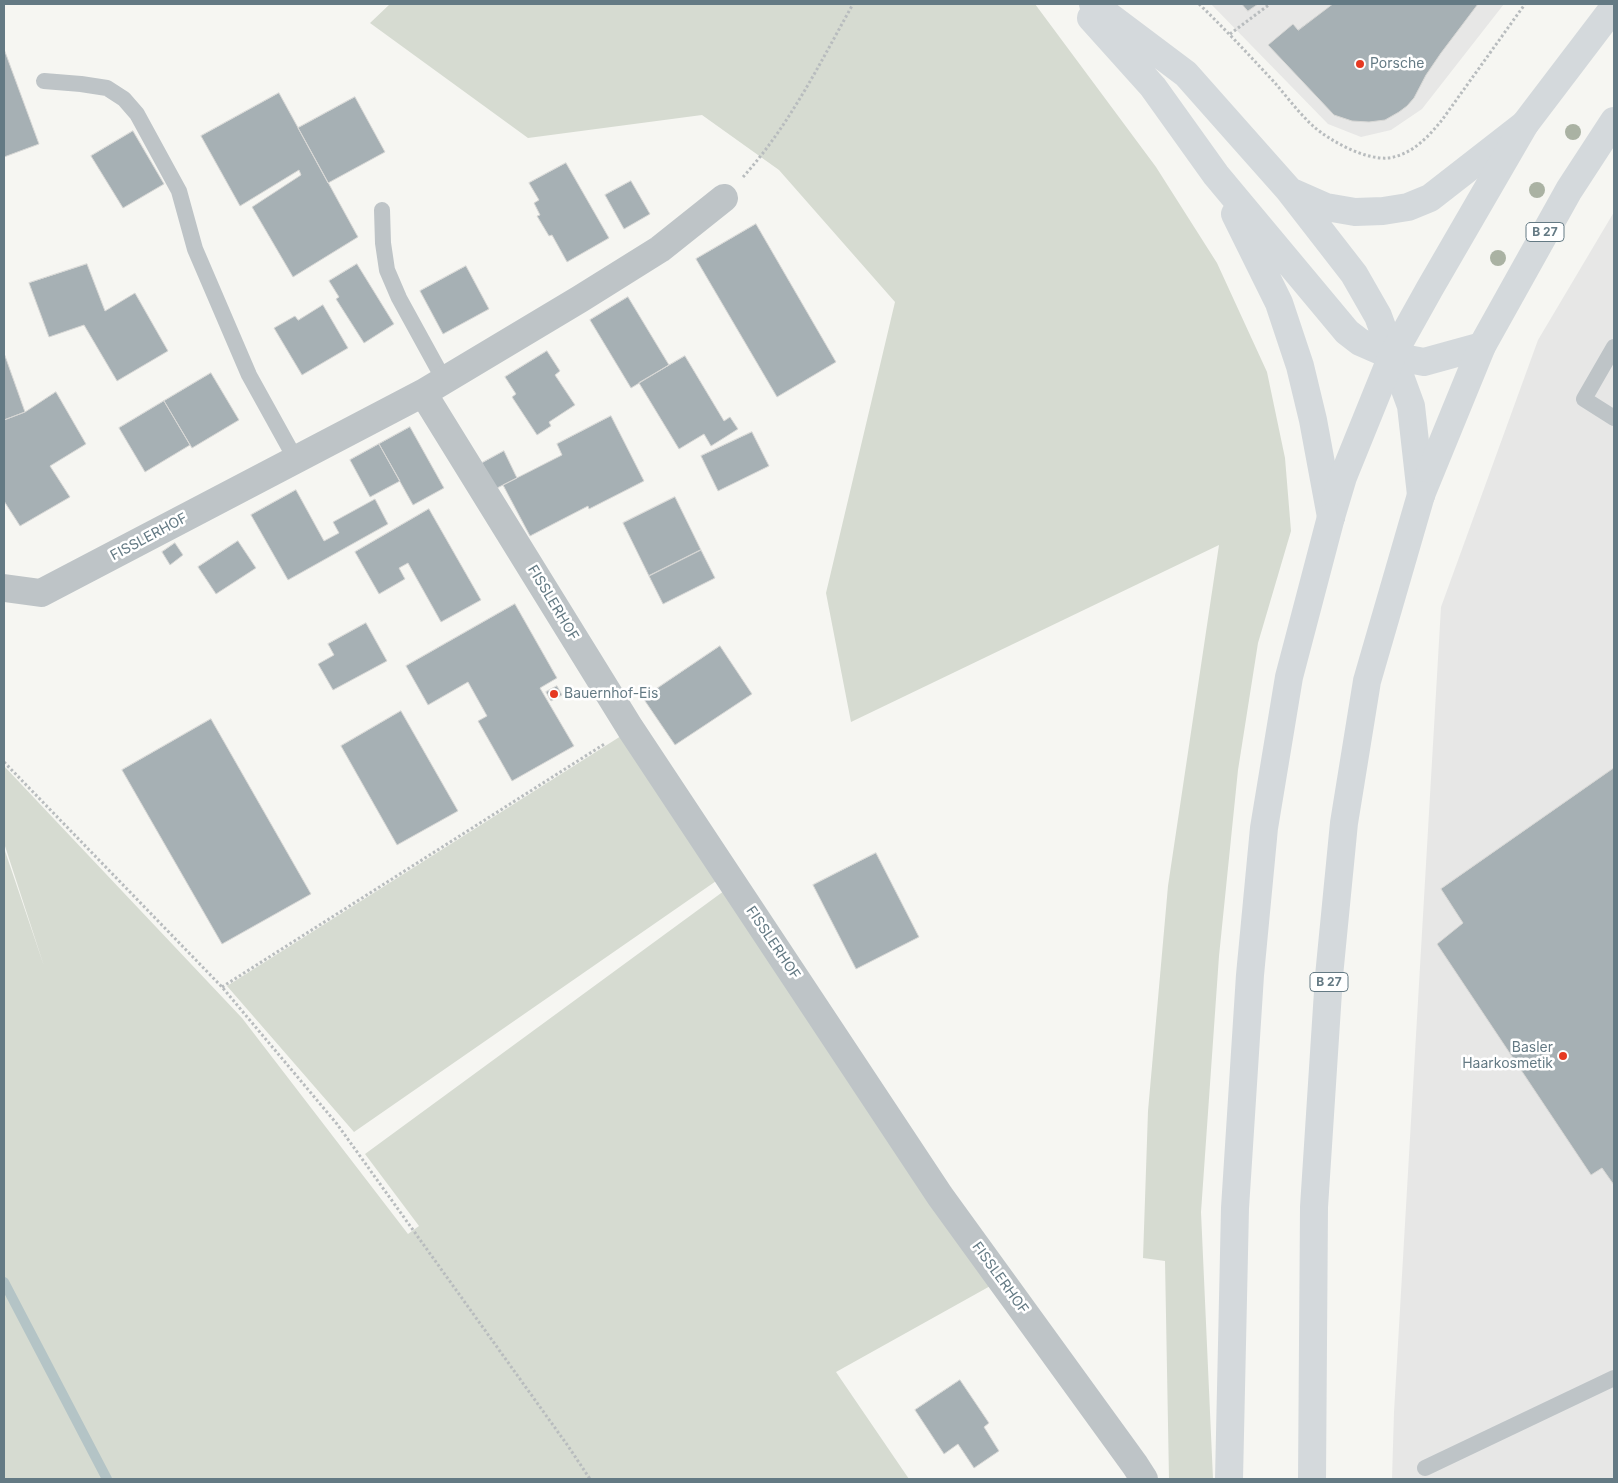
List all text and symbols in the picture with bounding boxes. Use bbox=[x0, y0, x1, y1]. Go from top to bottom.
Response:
place label: Porsche bbox=[1370, 56, 1424, 72]
marker: Porsche bbox=[1354, 58, 1366, 70]
road number: B 27 bbox=[1526, 222, 1564, 242]
street label: FISSLERHOF bbox=[108, 510, 190, 564]
street label: FISSLERHOF bbox=[524, 562, 582, 644]
place label: Bauernhof-Eis bbox=[564, 686, 658, 702]
marker: Bauernhof-Eis bbox=[548, 688, 560, 700]
street label: FISSLERHOF bbox=[742, 903, 804, 983]
road number: B 27 bbox=[1310, 972, 1348, 992]
place label: Basler Haarkosmetik bbox=[1462, 1040, 1553, 1072]
marker: Basler Haarkosmetik bbox=[1557, 1050, 1569, 1062]
street label: FISSLERHOF bbox=[968, 1239, 1032, 1317]

